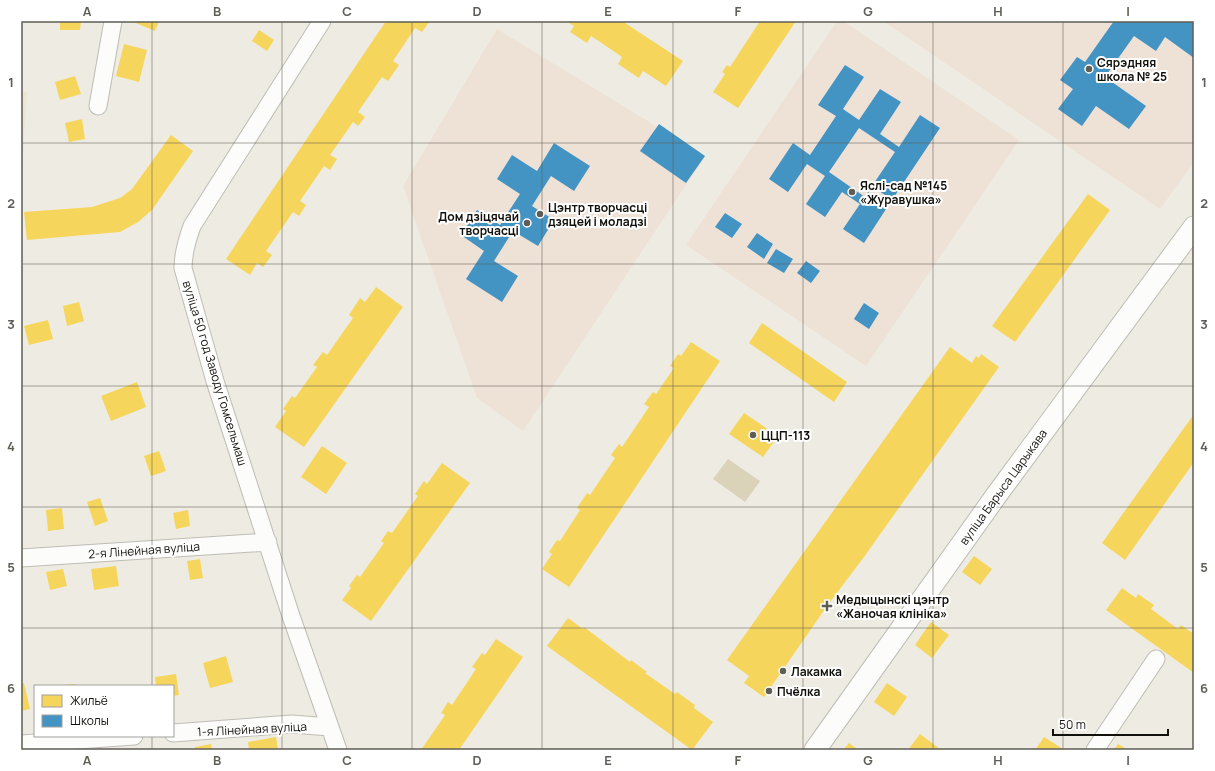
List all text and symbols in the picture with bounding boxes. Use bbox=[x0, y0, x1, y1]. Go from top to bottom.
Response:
text: A bbox=[83, 2, 92, 20]
text: B bbox=[213, 2, 221, 20]
text: C bbox=[342, 2, 352, 20]
text: D bbox=[472, 2, 482, 20]
text: E bbox=[604, 2, 612, 20]
text: F bbox=[735, 2, 742, 20]
text: G bbox=[863, 2, 873, 20]
text: H bbox=[993, 2, 1003, 20]
text: I bbox=[1126, 2, 1130, 20]
place label: Сярэдняя школа № 25 bbox=[1097, 54, 1167, 85]
marker: Сярэдняя школа № 25 bbox=[1084, 64, 1094, 74]
text: 1 bbox=[8, 73, 14, 91]
text: 1 bbox=[1201, 73, 1207, 91]
place label: Яслі-сад №145 «Журавушка» bbox=[860, 177, 947, 208]
marker: Яслі-сад №145 «Журавушка» bbox=[847, 187, 857, 197]
text: 2 bbox=[7, 194, 15, 212]
text: 2 bbox=[1200, 194, 1208, 212]
place label: Цэнтр творчасці дзяцей і моладзі bbox=[548, 199, 647, 230]
place label: Дом дзіцячай творчасці bbox=[438, 208, 519, 239]
marker: Цэнтр творчасці дзяцей і моладзі bbox=[535, 209, 545, 219]
marker: Дом дзіцячай творчасці bbox=[522, 218, 532, 228]
street label: вуліца 50 год Заводу Гомсельмаш bbox=[179, 278, 251, 468]
text: 3 bbox=[7, 315, 15, 333]
text: 3 bbox=[1200, 315, 1208, 333]
street label: вуліца Барыса Царыкава bbox=[955, 426, 1051, 548]
place label: ЦЦП-113 bbox=[761, 427, 810, 444]
marker: ЦЦП-113 bbox=[748, 430, 758, 440]
text: 4 bbox=[7, 437, 15, 455]
text: 4 bbox=[1200, 437, 1208, 455]
street label: 2-я Лінейная вуліца bbox=[87, 538, 201, 562]
text: 5 bbox=[7, 558, 15, 576]
text: 5 bbox=[1200, 558, 1208, 576]
place label: Медыцынскі цэнтр «Жаночая клініка» bbox=[836, 591, 949, 622]
marker: Медыцынскі цэнтр «Жаночая клініка» bbox=[821, 600, 833, 612]
place label: Лакамка bbox=[791, 663, 842, 680]
marker: Лакамка bbox=[778, 666, 788, 676]
text: 6 bbox=[7, 679, 15, 697]
text: 6 bbox=[1200, 679, 1208, 697]
place label: Пчёлка bbox=[777, 683, 821, 700]
legend bbox=[34, 685, 174, 737]
marker: Пчёлка bbox=[764, 686, 774, 696]
text: Жильё bbox=[70, 692, 108, 709]
scale bar bbox=[1053, 711, 1168, 737]
text: Школы bbox=[70, 712, 109, 729]
text: 50 m bbox=[1059, 716, 1086, 733]
street label: 1-я Лінейная вуліца bbox=[197, 718, 307, 740]
text: A bbox=[83, 751, 92, 769]
text: B bbox=[213, 751, 221, 769]
text: C bbox=[342, 751, 352, 769]
text: D bbox=[472, 751, 482, 769]
text: E bbox=[604, 751, 612, 769]
text: F bbox=[735, 751, 742, 769]
text: G bbox=[863, 751, 873, 769]
text: H bbox=[993, 751, 1003, 769]
text: I bbox=[1126, 751, 1130, 769]

